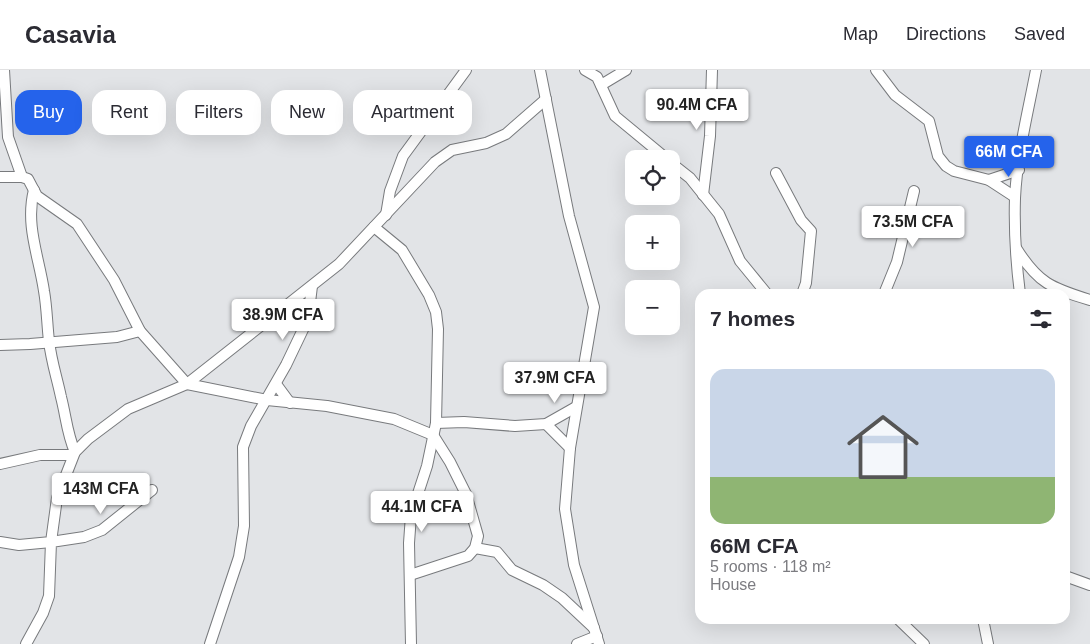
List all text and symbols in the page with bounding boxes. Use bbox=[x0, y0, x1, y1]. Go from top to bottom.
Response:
text: Casavia bbox=[25, 21, 116, 48]
text: Map bbox=[843, 24, 878, 44]
text: Directions bbox=[906, 24, 986, 44]
text: Saved bbox=[1014, 24, 1065, 44]
pin: 90.4M CFA bbox=[640, 88, 754, 131]
chip: Buy bbox=[15, 90, 82, 135]
chip: Rent bbox=[92, 90, 166, 135]
chip: Filters bbox=[176, 90, 261, 135]
chip: New bbox=[271, 90, 343, 135]
chip: Apartment bbox=[353, 90, 472, 135]
text: 90.4M CFA bbox=[657, 96, 737, 113]
pin: 66M CFA bbox=[963, 136, 1055, 178]
text: 66M CFA bbox=[975, 143, 1043, 160]
map controls bbox=[625, 150, 680, 335]
button: locate bbox=[625, 150, 680, 205]
pin: 73.5M CFA bbox=[856, 206, 970, 248]
text: 73.5M CFA bbox=[873, 213, 953, 230]
button: + bbox=[625, 215, 680, 270]
button: − bbox=[625, 280, 680, 335]
pin: 38.9M CFA bbox=[226, 298, 340, 341]
icon: filters bbox=[1027, 305, 1055, 333]
text: 38.9M CFA bbox=[243, 306, 323, 323]
text: 7 homes bbox=[710, 307, 795, 330]
pin: 37.9M CFA bbox=[498, 362, 612, 404]
text: 37.9M CFA bbox=[515, 369, 595, 386]
icon: home bbox=[838, 402, 928, 492]
pin: 143M CFA bbox=[49, 472, 153, 515]
text: 143M CFA bbox=[63, 480, 139, 497]
pin: 44.1M CFA bbox=[365, 490, 479, 533]
text: 44.1M CFA bbox=[382, 498, 462, 515]
text: 66M CFA bbox=[710, 534, 799, 557]
text: 5 rooms · 118 m² bbox=[710, 558, 831, 575]
text: House bbox=[710, 576, 756, 593]

